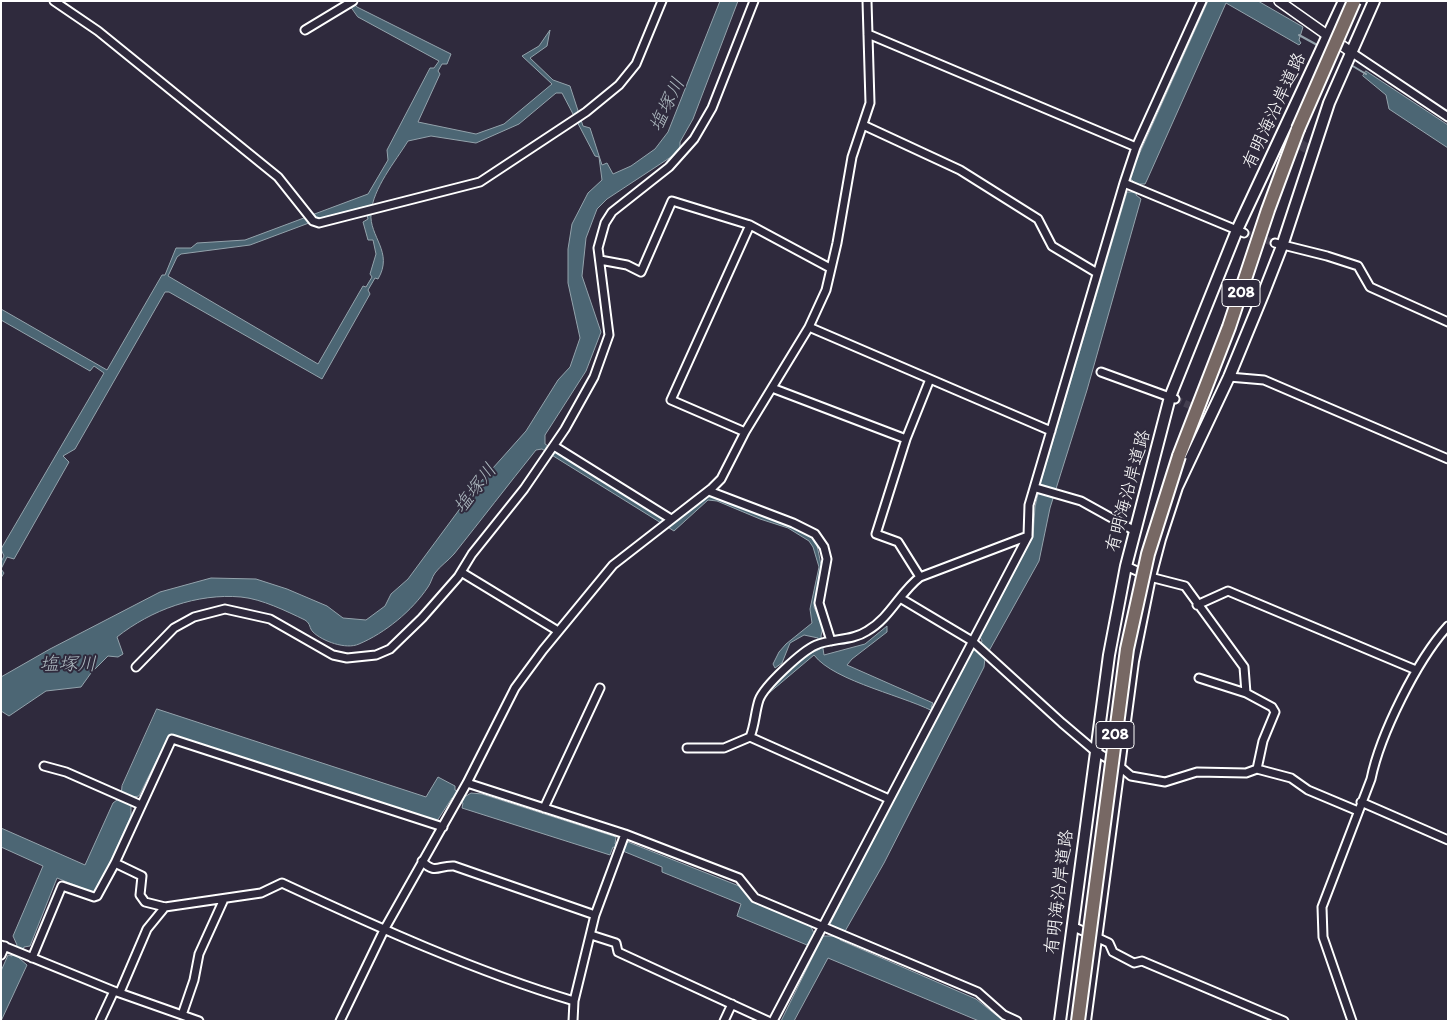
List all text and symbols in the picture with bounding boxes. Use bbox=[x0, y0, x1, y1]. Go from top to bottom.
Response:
street label: 有明海沿岸道路 bbox=[1239, 49, 1311, 173]
water label: 塩塚川 bbox=[645, 74, 691, 136]
road number: 208 bbox=[1222, 280, 1260, 306]
street label: 有明海沿岸道路 bbox=[1102, 427, 1156, 555]
water label: 塩塚川 bbox=[449, 460, 503, 518]
water label: 塩塚川 bbox=[40, 654, 96, 676]
road number: 208 bbox=[1096, 722, 1134, 748]
street label: 有明海沿岸道路 bbox=[1042, 828, 1078, 956]

